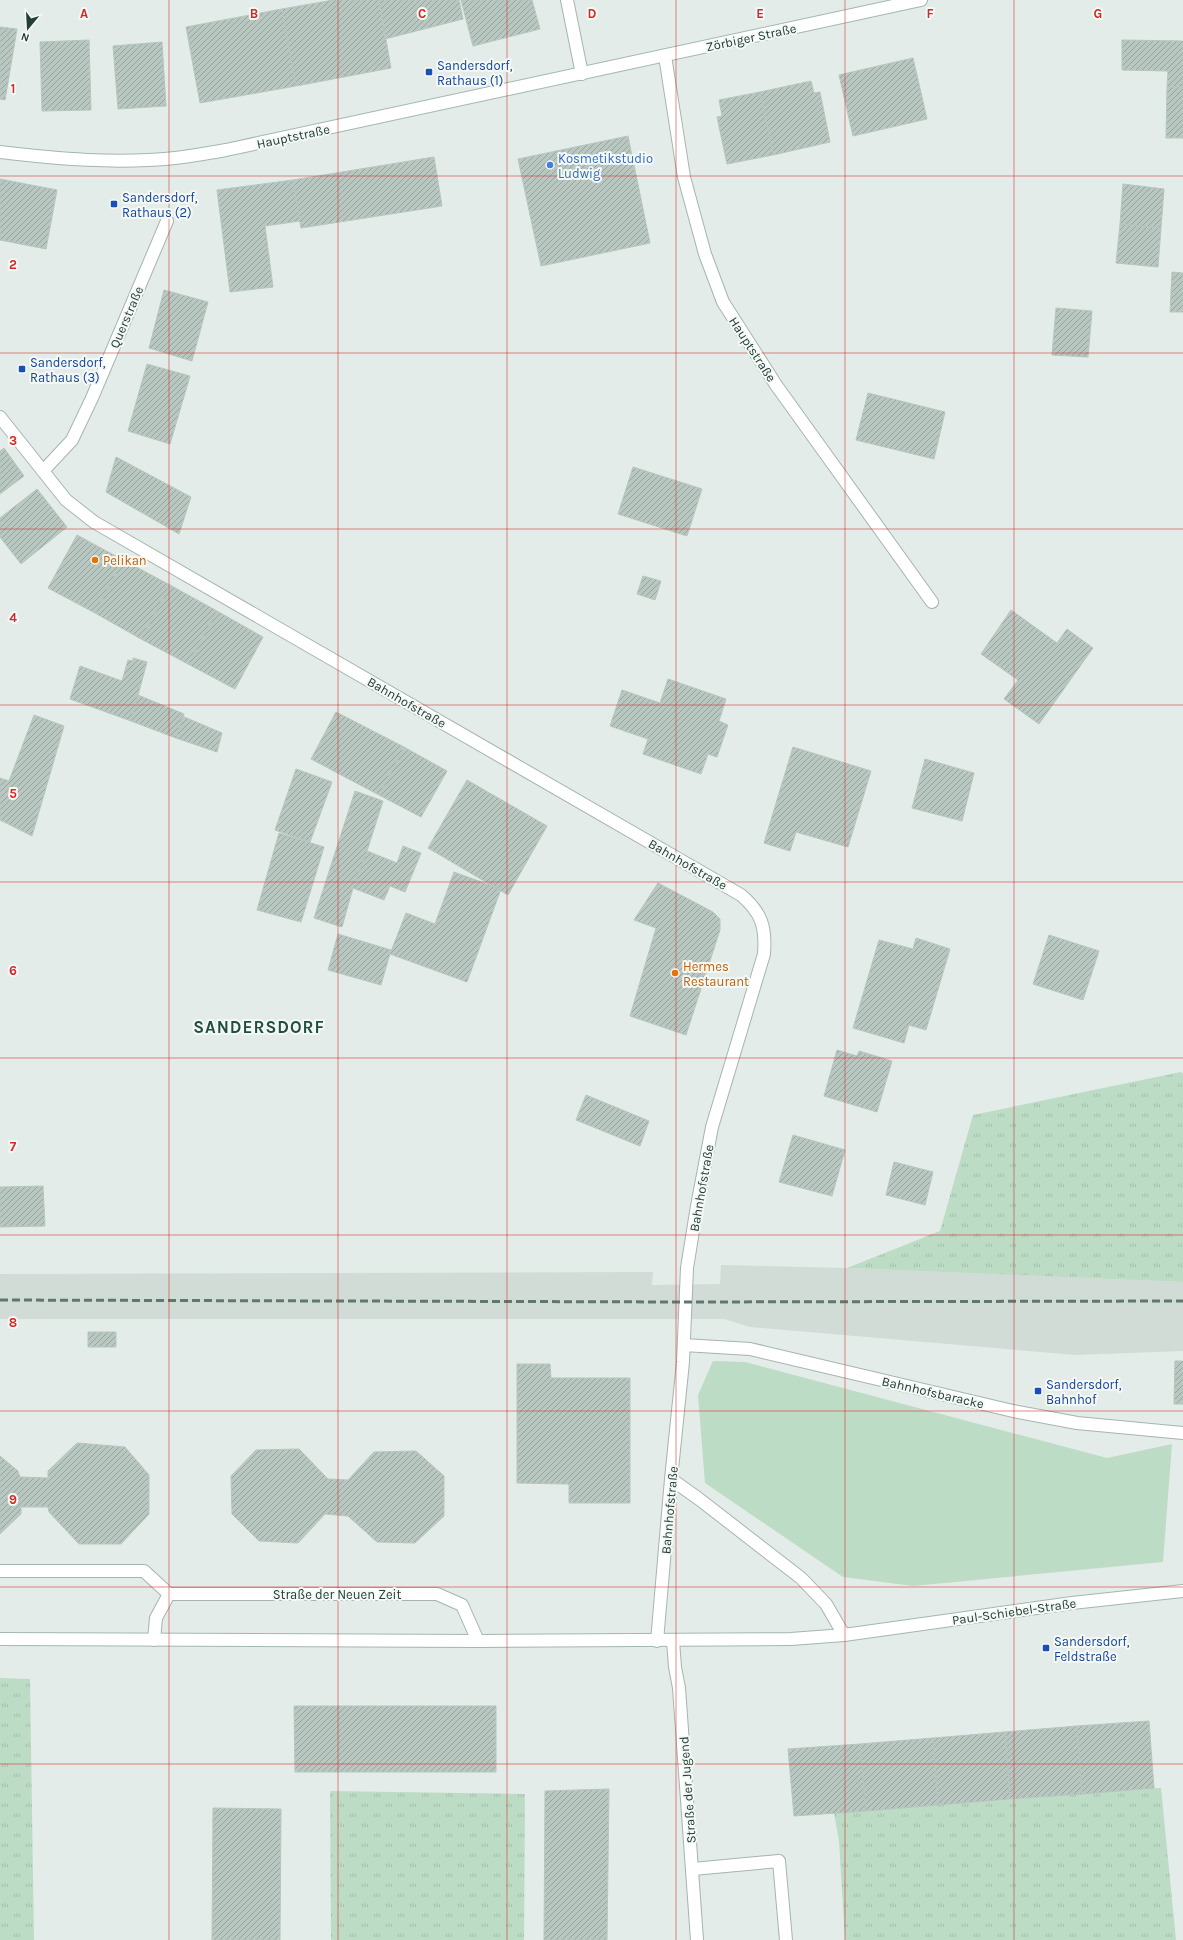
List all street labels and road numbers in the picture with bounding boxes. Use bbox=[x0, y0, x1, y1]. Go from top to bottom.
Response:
street label: Zörbiger Straße bbox=[704, 21, 798, 54]
street label: Hauptstraße bbox=[255, 121, 331, 152]
street label: Querstraße bbox=[107, 284, 146, 350]
street label: Hauptstraße bbox=[726, 314, 779, 385]
street label: Bahnhofstraße bbox=[365, 674, 449, 731]
street label: Bahnhofstraße bbox=[646, 836, 730, 893]
street label: Bahnhofstraße bbox=[686, 1143, 717, 1233]
street label: Bahnhofsbaracke bbox=[880, 1373, 986, 1412]
street label: Bahnhofstraße bbox=[658, 1465, 681, 1555]
street label: Straße der Neuen Zeit bbox=[273, 1587, 401, 1602]
street label: Paul-Schiebel-Straße bbox=[951, 1595, 1077, 1628]
street label: Straße der Jugend bbox=[676, 1736, 699, 1844]

